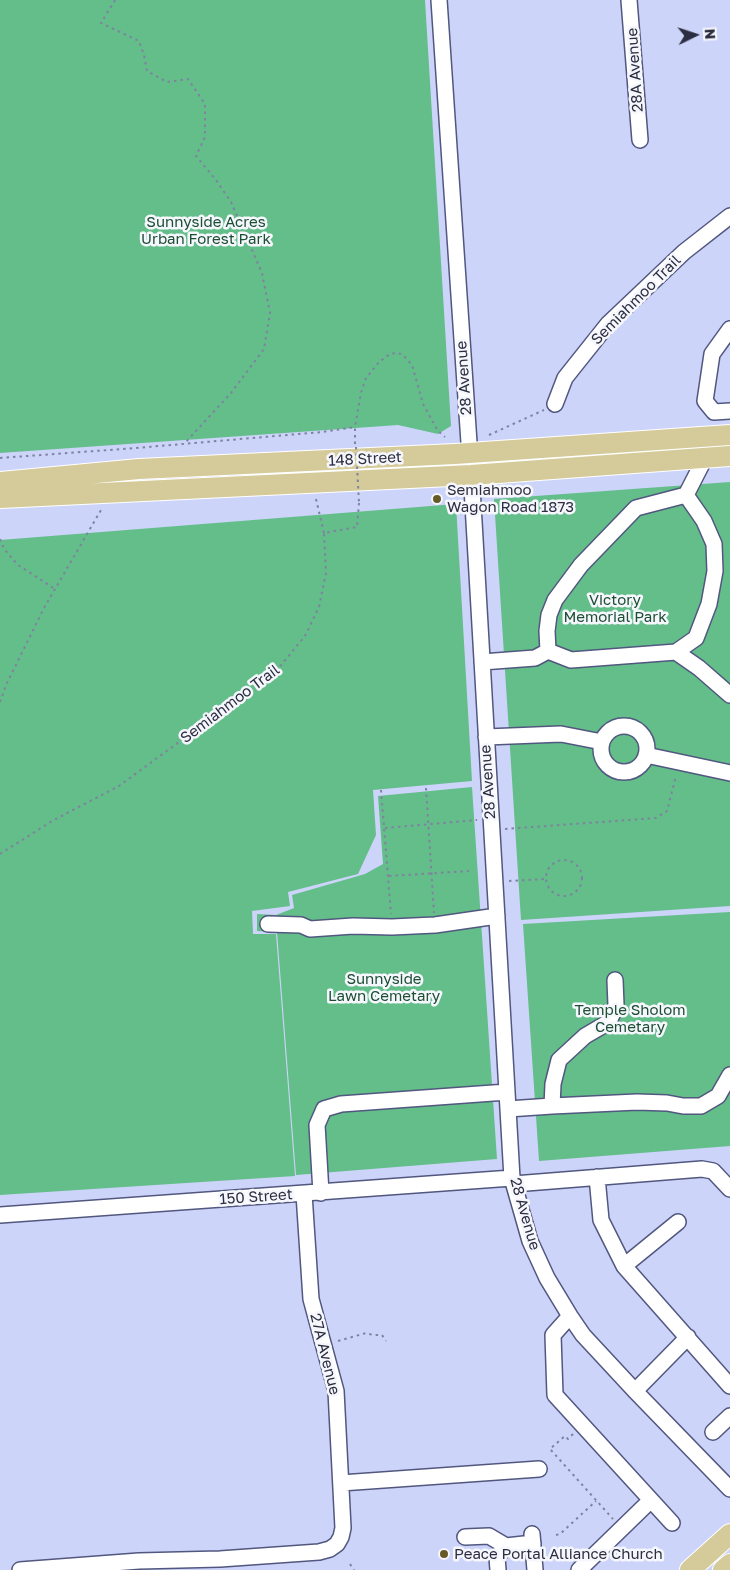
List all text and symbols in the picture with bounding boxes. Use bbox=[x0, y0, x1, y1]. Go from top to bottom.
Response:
north arrow bbox=[670, 10, 720, 60]
street label: 28A Avenue bbox=[623, 27, 647, 113]
text: N bbox=[702, 28, 719, 40]
park label: Sunnyside Acres Urban Forest Park bbox=[141, 213, 271, 248]
street label: Semiahmoo Trail bbox=[587, 251, 685, 349]
street label: 28 Avenue bbox=[452, 340, 476, 416]
street label: 148 Street bbox=[328, 448, 402, 470]
place label: Semiahmoo Wagon Road 1873 bbox=[447, 481, 574, 516]
marker: Semiahmoo Wagon Road 1873 bbox=[431, 493, 443, 505]
park label: Victory Memorial Park bbox=[563, 591, 667, 626]
street label: Semiahmoo Trail bbox=[177, 661, 283, 747]
street label: 28 Avenue bbox=[476, 744, 500, 820]
park label: Sunnyside Lawn Cemetary bbox=[328, 970, 440, 1005]
park label: Temple Sholom Cemetary bbox=[575, 1001, 685, 1036]
street label: 28 Avenue bbox=[506, 1176, 544, 1252]
street label: 150 Street bbox=[219, 1185, 293, 1209]
street label: 27A Avenue bbox=[306, 1311, 344, 1397]
place label: Peace Portal Alliance Church bbox=[454, 1545, 663, 1563]
marker: Peace Portal Alliance Church bbox=[438, 1548, 450, 1560]

